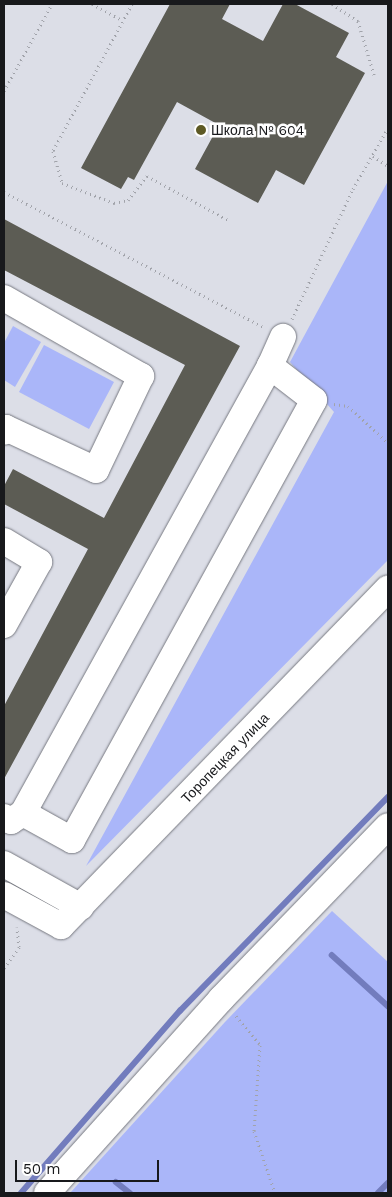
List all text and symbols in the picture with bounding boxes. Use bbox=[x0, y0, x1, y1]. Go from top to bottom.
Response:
place label: Школа № 604 bbox=[211, 122, 304, 138]
marker: Школа № 604 bbox=[195, 124, 207, 136]
street label: Торопецкая улица bbox=[178, 709, 272, 807]
scale bar bbox=[18, 1150, 161, 1182]
text: 50 m bbox=[23, 1160, 60, 1178]

